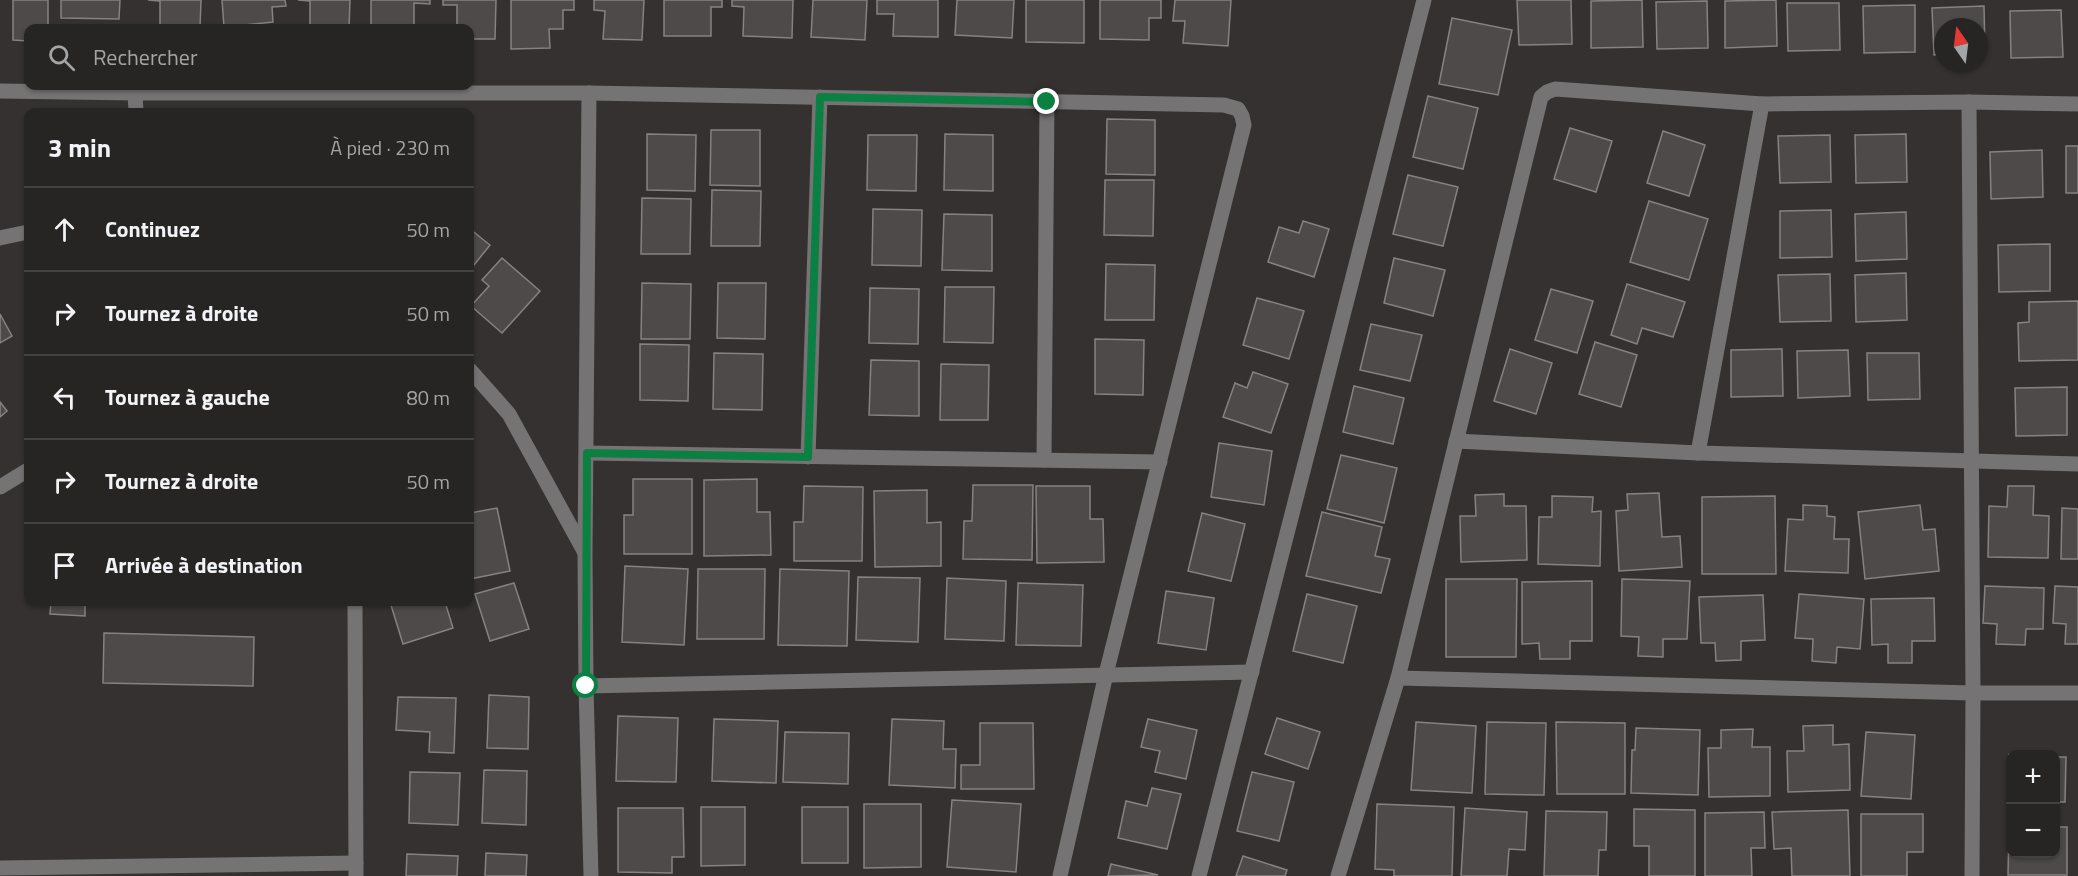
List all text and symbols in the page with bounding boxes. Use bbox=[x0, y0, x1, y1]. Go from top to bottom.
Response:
north arrow bbox=[1934, 18, 1988, 72]
search box bbox=[24, 24, 474, 90]
text: Rechercher bbox=[93, 40, 198, 74]
icon: search bbox=[45, 41, 78, 74]
route end bbox=[1033, 88, 1059, 114]
text: 3 min bbox=[48, 128, 111, 167]
text: À pied · 230 m bbox=[330, 132, 450, 163]
text: Continuez bbox=[105, 212, 200, 246]
icon: ahead bbox=[48, 213, 81, 246]
text: 50 m bbox=[406, 214, 450, 245]
text: Tournez à droite bbox=[105, 296, 258, 330]
icon: right bbox=[48, 297, 81, 330]
text: 50 m bbox=[406, 298, 450, 329]
text: Tournez à gauche bbox=[105, 380, 270, 414]
icon: left bbox=[48, 381, 81, 414]
text: 80 m bbox=[406, 382, 450, 413]
text: Tournez à droite bbox=[105, 464, 258, 498]
icon: right bbox=[48, 465, 81, 498]
text: 50 m bbox=[406, 466, 450, 497]
text: Arrivée à destination bbox=[105, 548, 303, 582]
icon: arrive bbox=[48, 549, 81, 582]
route start bbox=[572, 672, 598, 698]
map controls bbox=[2006, 750, 2060, 858]
button: + bbox=[2006, 750, 2060, 804]
button: − bbox=[2006, 804, 2060, 858]

